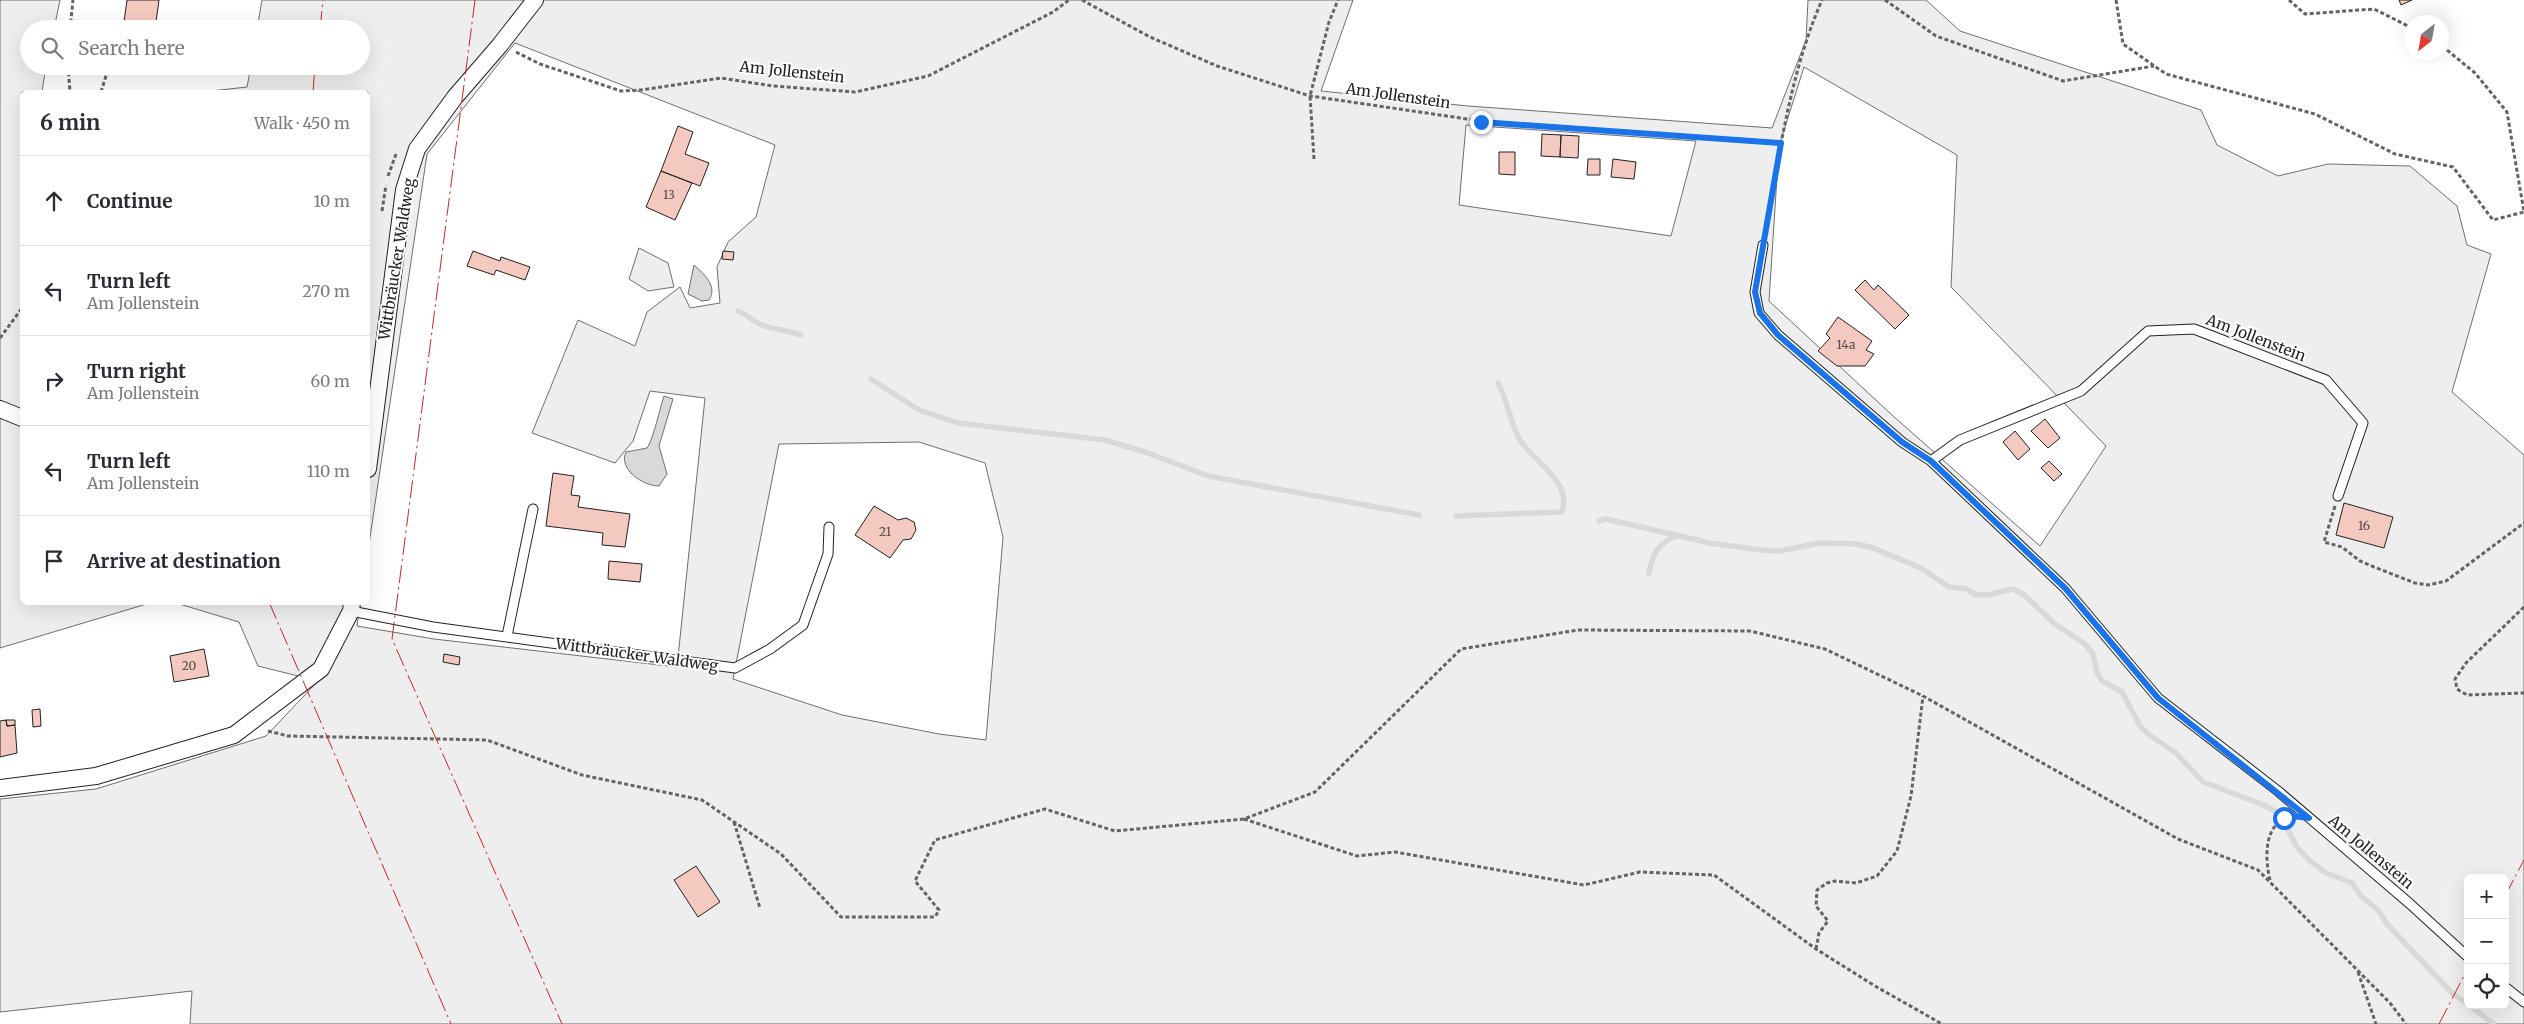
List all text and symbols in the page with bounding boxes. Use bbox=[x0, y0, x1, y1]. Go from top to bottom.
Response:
north arrow bbox=[2404, 15, 2449, 60]
search box bbox=[20, 20, 370, 75]
icon: search bbox=[38, 34, 66, 62]
text: Search here bbox=[78, 36, 185, 60]
street label: Am Jollenstein bbox=[738, 56, 845, 86]
street label: Am Jollenstein bbox=[1344, 79, 1452, 112]
text: 6 min bbox=[40, 109, 100, 136]
route end bbox=[1470, 111, 1493, 134]
text: Walk · 450 m bbox=[254, 113, 350, 133]
street label: Wittbräucker Waldweg bbox=[374, 176, 419, 342]
icon: ahead bbox=[40, 187, 68, 215]
house number: 13 bbox=[663, 187, 675, 202]
text: Continue bbox=[87, 189, 173, 213]
text: 10 m bbox=[313, 191, 350, 211]
text: Turn left bbox=[87, 269, 171, 293]
icon: left bbox=[40, 277, 68, 305]
text: 270 m bbox=[302, 281, 350, 301]
text: Am Jollenstein bbox=[87, 293, 199, 313]
street label: Am Jollenstein bbox=[2203, 309, 2309, 365]
house number: 14a bbox=[1837, 337, 1856, 352]
text: Turn right bbox=[87, 359, 186, 383]
icon: right bbox=[40, 367, 68, 395]
text: 60 m bbox=[310, 371, 350, 391]
text: Am Jollenstein bbox=[87, 383, 199, 403]
text: Turn left bbox=[87, 449, 171, 473]
icon: left bbox=[40, 457, 68, 485]
text: 110 m bbox=[307, 461, 350, 481]
text: Am Jollenstein bbox=[87, 473, 199, 493]
house number: 16 bbox=[2358, 518, 2370, 533]
house number: 21 bbox=[879, 524, 892, 539]
icon: arrive bbox=[40, 547, 68, 575]
text: Arrive at destination bbox=[87, 549, 281, 573]
street label: Wittbräucker Waldweg bbox=[553, 634, 720, 675]
house number: 20 bbox=[182, 658, 197, 673]
route start bbox=[2273, 807, 2296, 830]
street label: Am Jollenstein bbox=[2324, 810, 2418, 893]
map controls bbox=[2464, 874, 2509, 1009]
button: + bbox=[2464, 874, 2509, 919]
button: − bbox=[2464, 919, 2509, 964]
button: locate bbox=[2464, 964, 2509, 1009]

